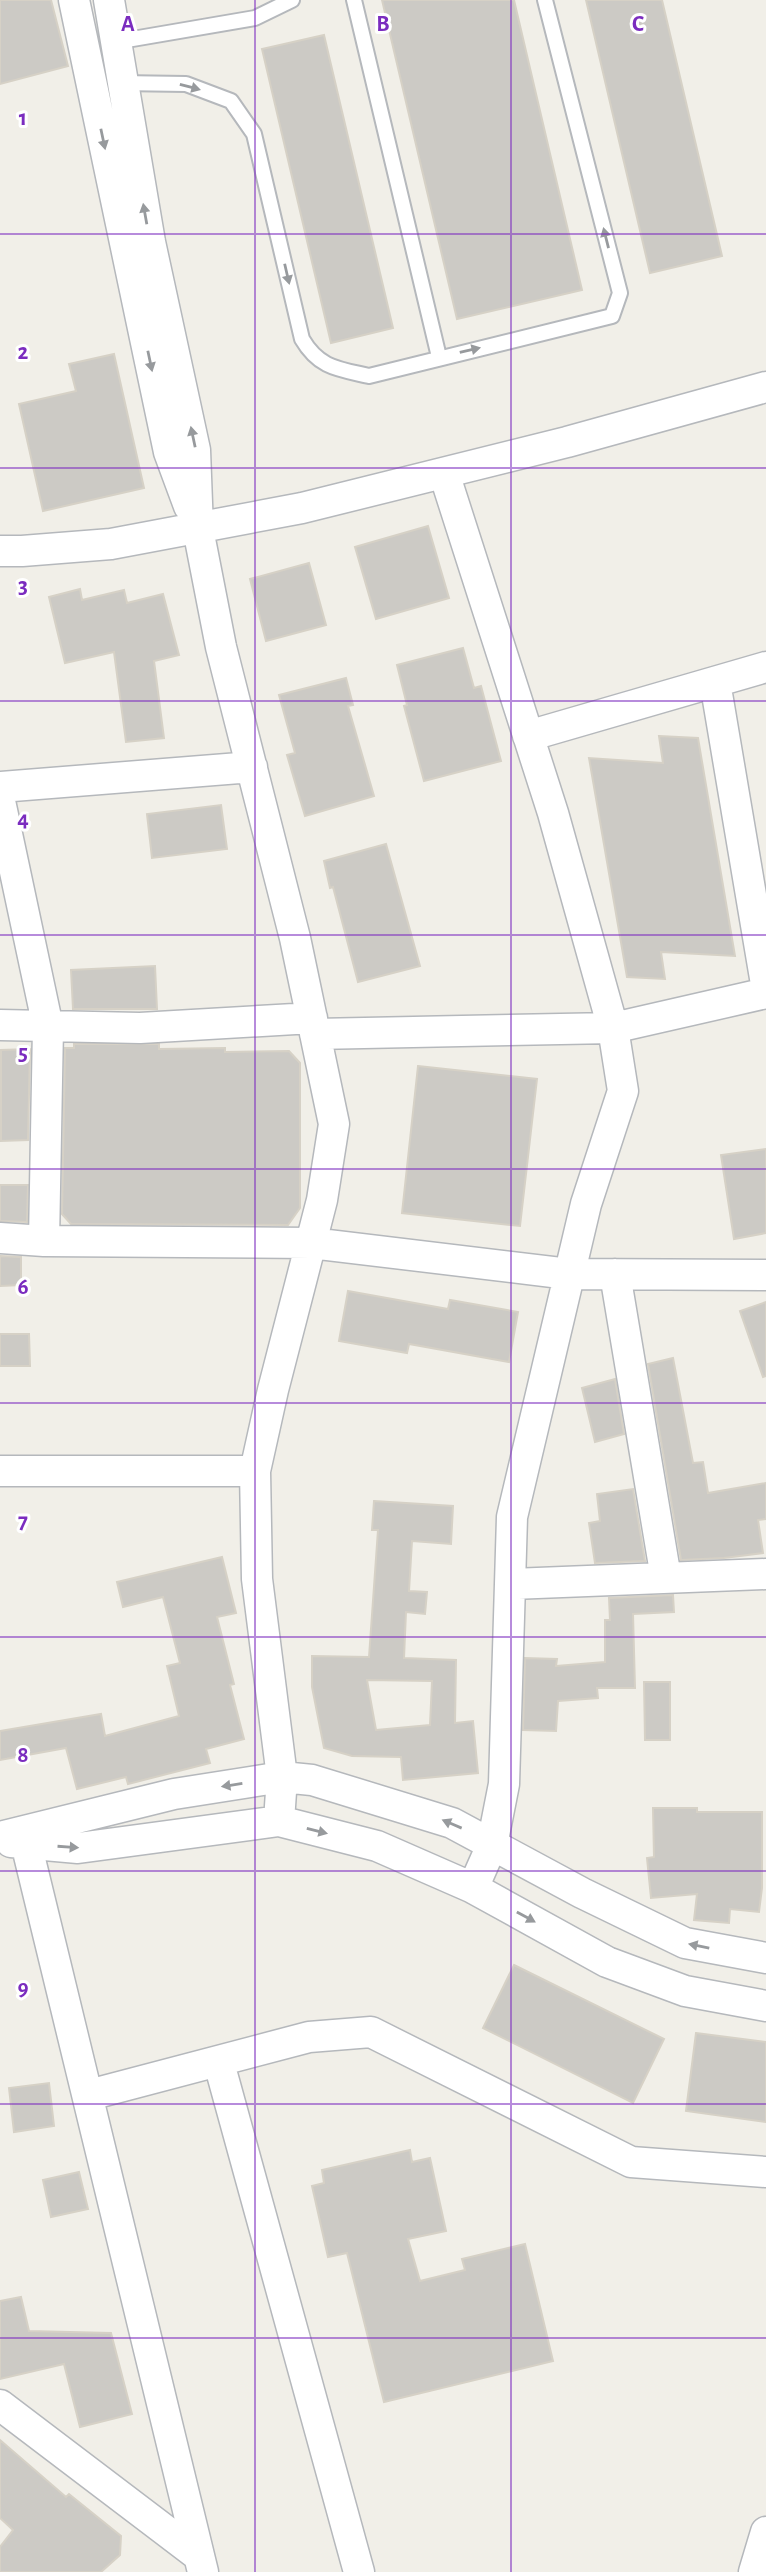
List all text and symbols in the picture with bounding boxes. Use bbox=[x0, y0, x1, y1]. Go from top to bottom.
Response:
text: A bbox=[121, 13, 135, 36]
text: B bbox=[376, 13, 390, 36]
text: C bbox=[632, 13, 644, 36]
one-way arrow bbox=[180, 82, 201, 92]
text: 1 bbox=[19, 107, 27, 130]
one-way arrow bbox=[97, 128, 108, 150]
one-way arrow bbox=[139, 203, 150, 225]
one-way arrow bbox=[600, 227, 610, 248]
one-way arrow bbox=[282, 263, 293, 285]
text: 2 bbox=[18, 341, 29, 364]
one-way arrow bbox=[459, 344, 481, 355]
one-way arrow bbox=[144, 350, 155, 372]
one-way arrow bbox=[187, 426, 198, 448]
text: 3 bbox=[18, 575, 28, 598]
text: 4 bbox=[17, 808, 29, 831]
text: 5 bbox=[18, 1042, 28, 1065]
text: 6 bbox=[17, 1276, 29, 1299]
text: 7 bbox=[18, 1510, 28, 1533]
text: 8 bbox=[17, 1744, 29, 1767]
one-way arrow bbox=[221, 1780, 243, 1791]
one-way arrow bbox=[441, 1818, 462, 1829]
one-way arrow bbox=[306, 1826, 328, 1837]
one-way arrow bbox=[57, 1841, 79, 1852]
one-way arrow bbox=[517, 1911, 536, 1923]
one-way arrow bbox=[688, 1941, 710, 1952]
text: 9 bbox=[17, 1977, 29, 2000]

